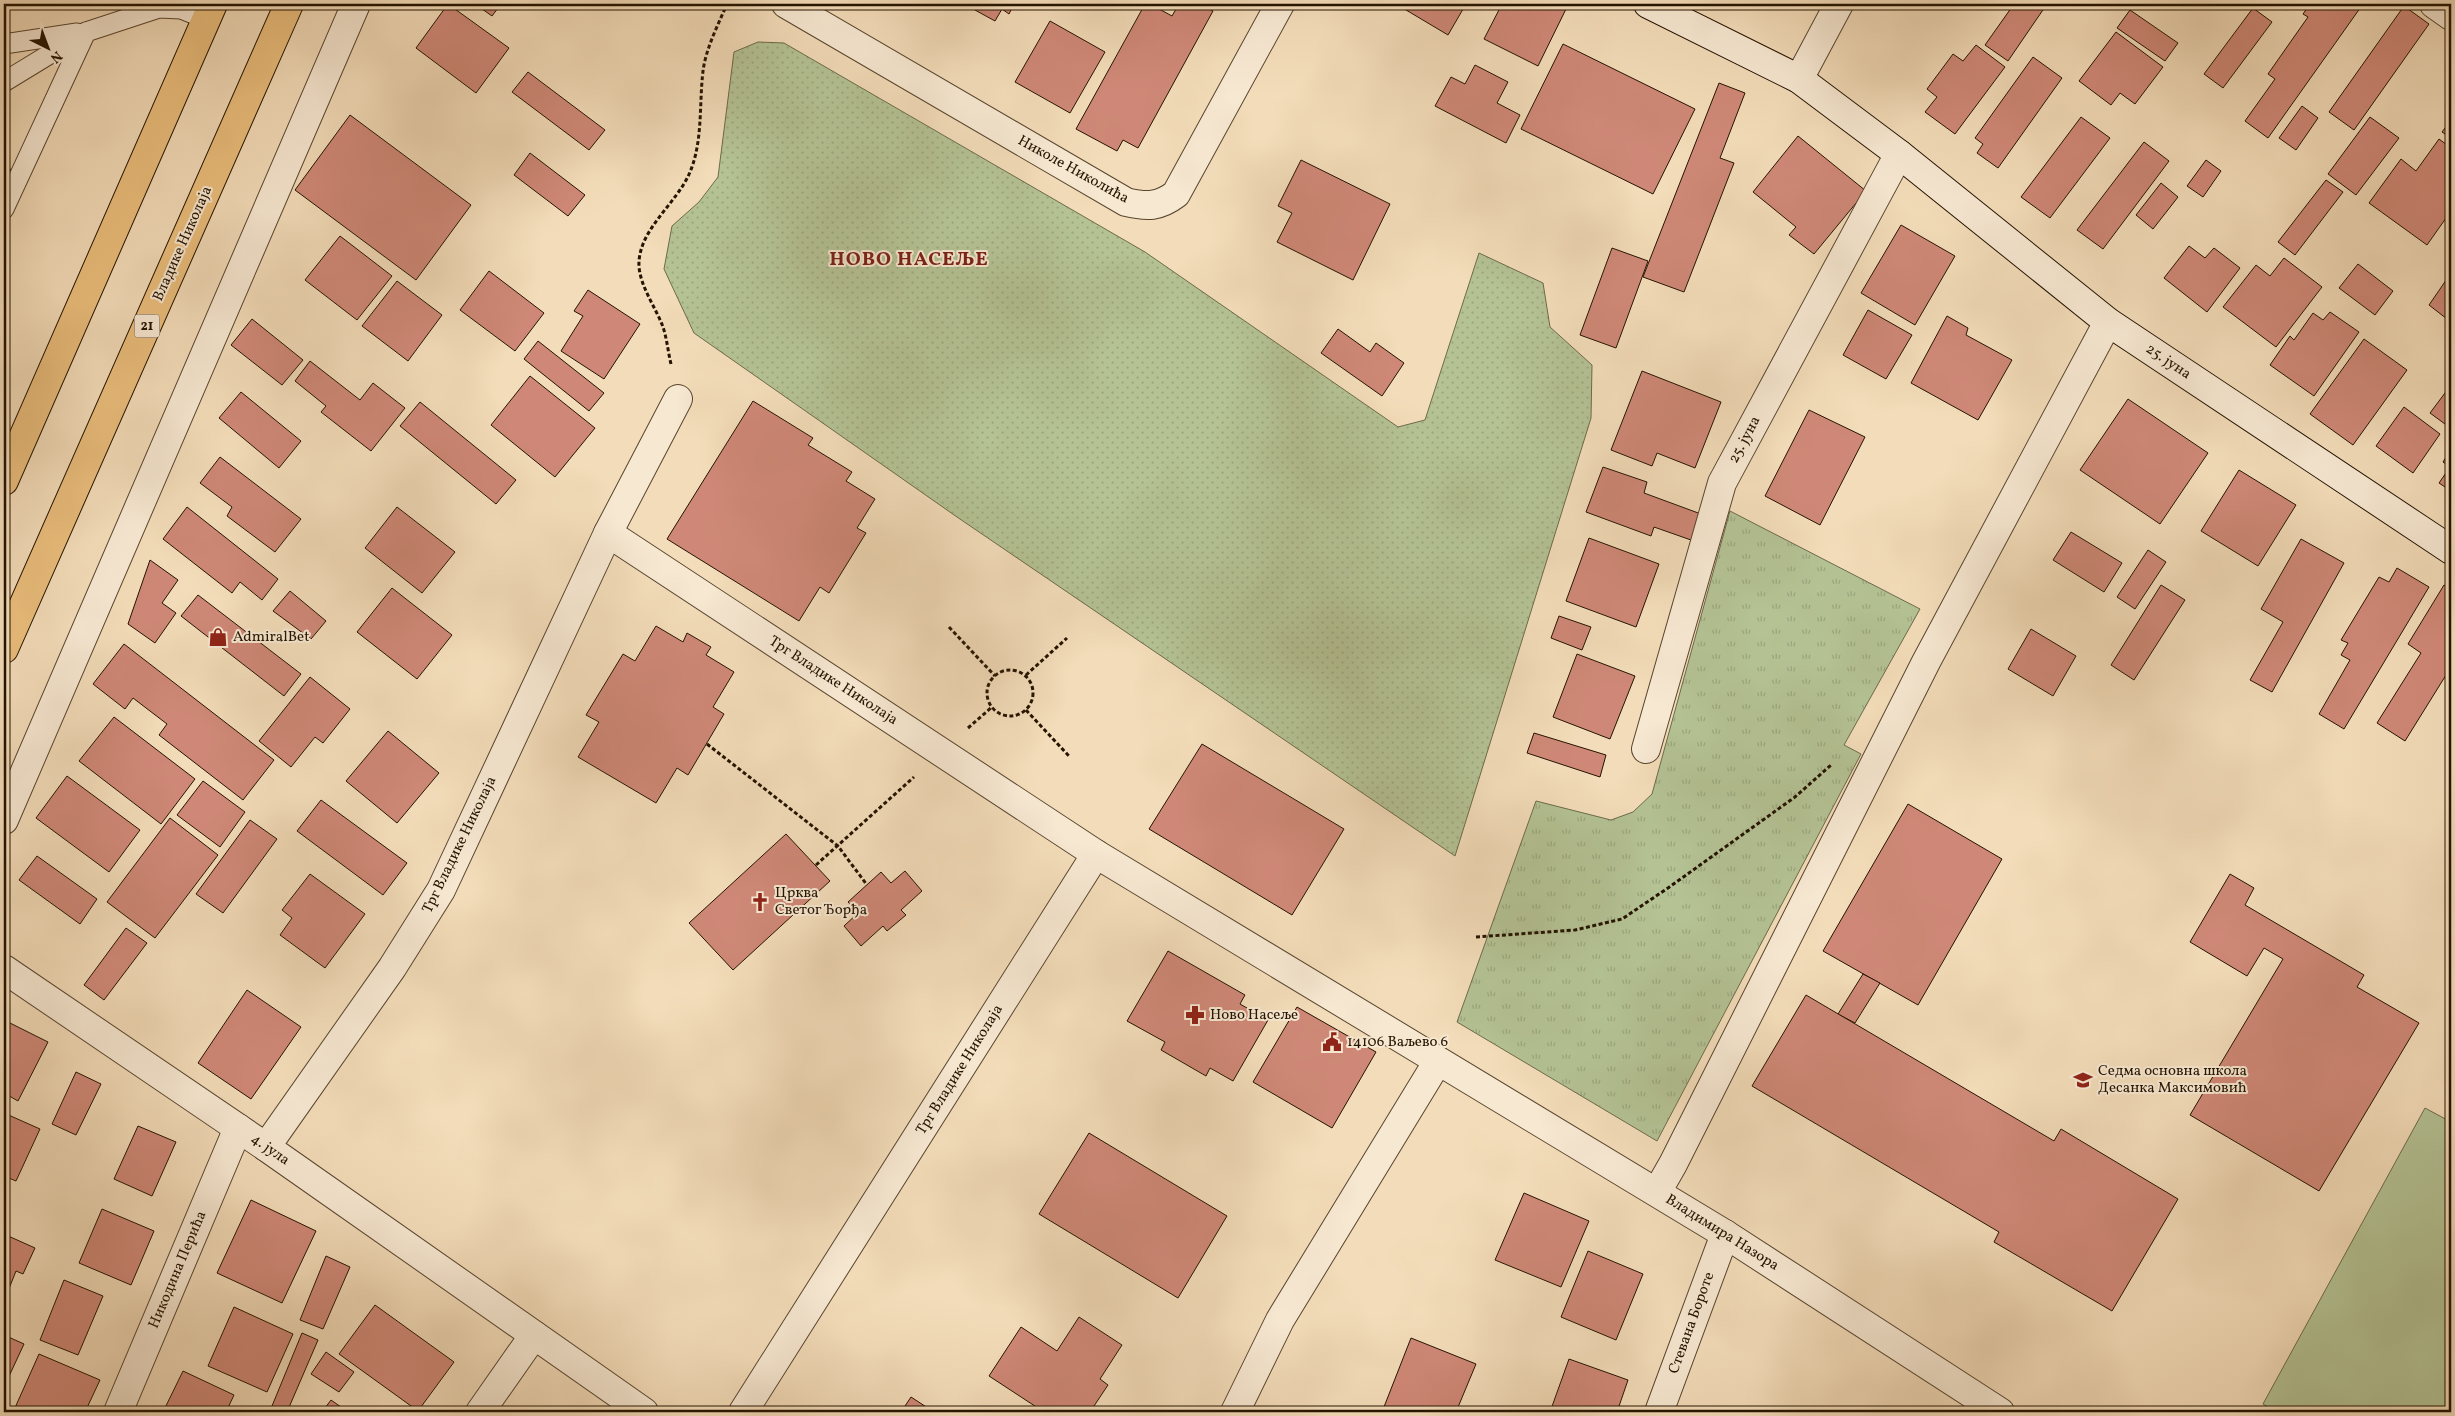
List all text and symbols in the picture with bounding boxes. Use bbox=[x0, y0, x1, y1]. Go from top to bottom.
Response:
north arrow bbox=[22, 22, 72, 72]
text: N bbox=[46, 46, 66, 67]
street label: Николе Николића bbox=[1014, 131, 1132, 209]
street label: Владике Николаја bbox=[148, 183, 218, 305]
district label: НОВО НАСЕЉЕ bbox=[829, 246, 989, 274]
road number: 21 bbox=[134, 314, 160, 338]
street label: 25. јуна bbox=[2141, 339, 2195, 385]
street label: 25. јуна bbox=[1724, 413, 1766, 467]
shop icon: AdmiralBet bbox=[207, 626, 229, 648]
place label: AdmiralBet bbox=[233, 627, 309, 648]
street label: Трг Владике Николаја bbox=[764, 631, 902, 731]
street label: Трг Владике Николаја bbox=[418, 773, 502, 917]
place label: Црква Светог Ђорђа bbox=[775, 883, 867, 921]
church icon: Црква Светог Ђорђа bbox=[749, 891, 771, 913]
street label: Трг Владике Николаја bbox=[911, 1001, 1009, 1139]
pharmacy icon: Ново Насеље bbox=[1184, 1004, 1206, 1026]
place label: Ново Насеље bbox=[1210, 1005, 1298, 1026]
public building icon: 14106 Ваљево 6 bbox=[1321, 1031, 1343, 1053]
place label: 14106 Ваљево 6 bbox=[1347, 1032, 1448, 1053]
place label: Седма основна школа Десанка Максимовић bbox=[2098, 1061, 2247, 1099]
school or university icon: Седма основна школа Десанка Максимовић bbox=[2072, 1069, 2094, 1091]
street label: 4. јула bbox=[246, 1129, 294, 1171]
street label: Владимира Назора bbox=[1661, 1190, 1783, 1276]
street label: Никодина Перића bbox=[144, 1208, 212, 1332]
street label: Стевана Бороте bbox=[1664, 1269, 1720, 1377]

